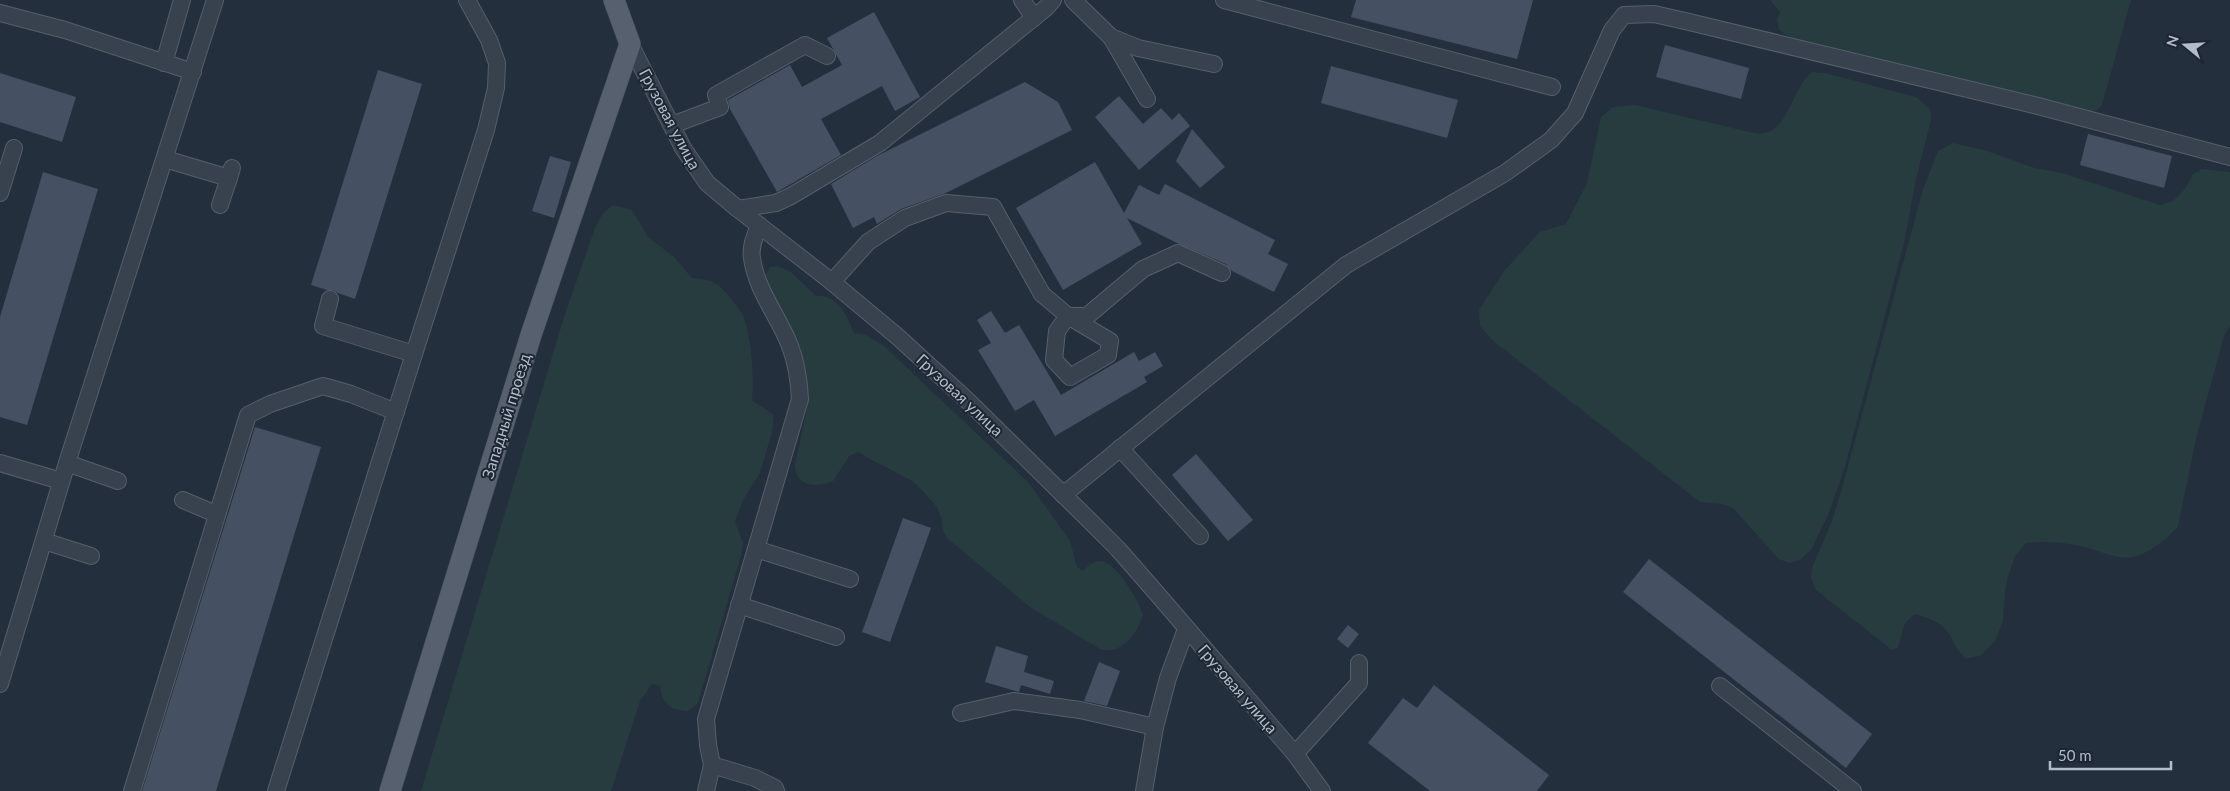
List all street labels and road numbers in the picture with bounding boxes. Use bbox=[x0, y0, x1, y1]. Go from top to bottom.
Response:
street label: Грузовая улица bbox=[636, 65, 705, 172]
street label: Грузовая улица bbox=[913, 350, 1008, 440]
street label: Западный проезд bbox=[477, 351, 534, 481]
street label: Грузовая улица bbox=[1195, 640, 1282, 737]

